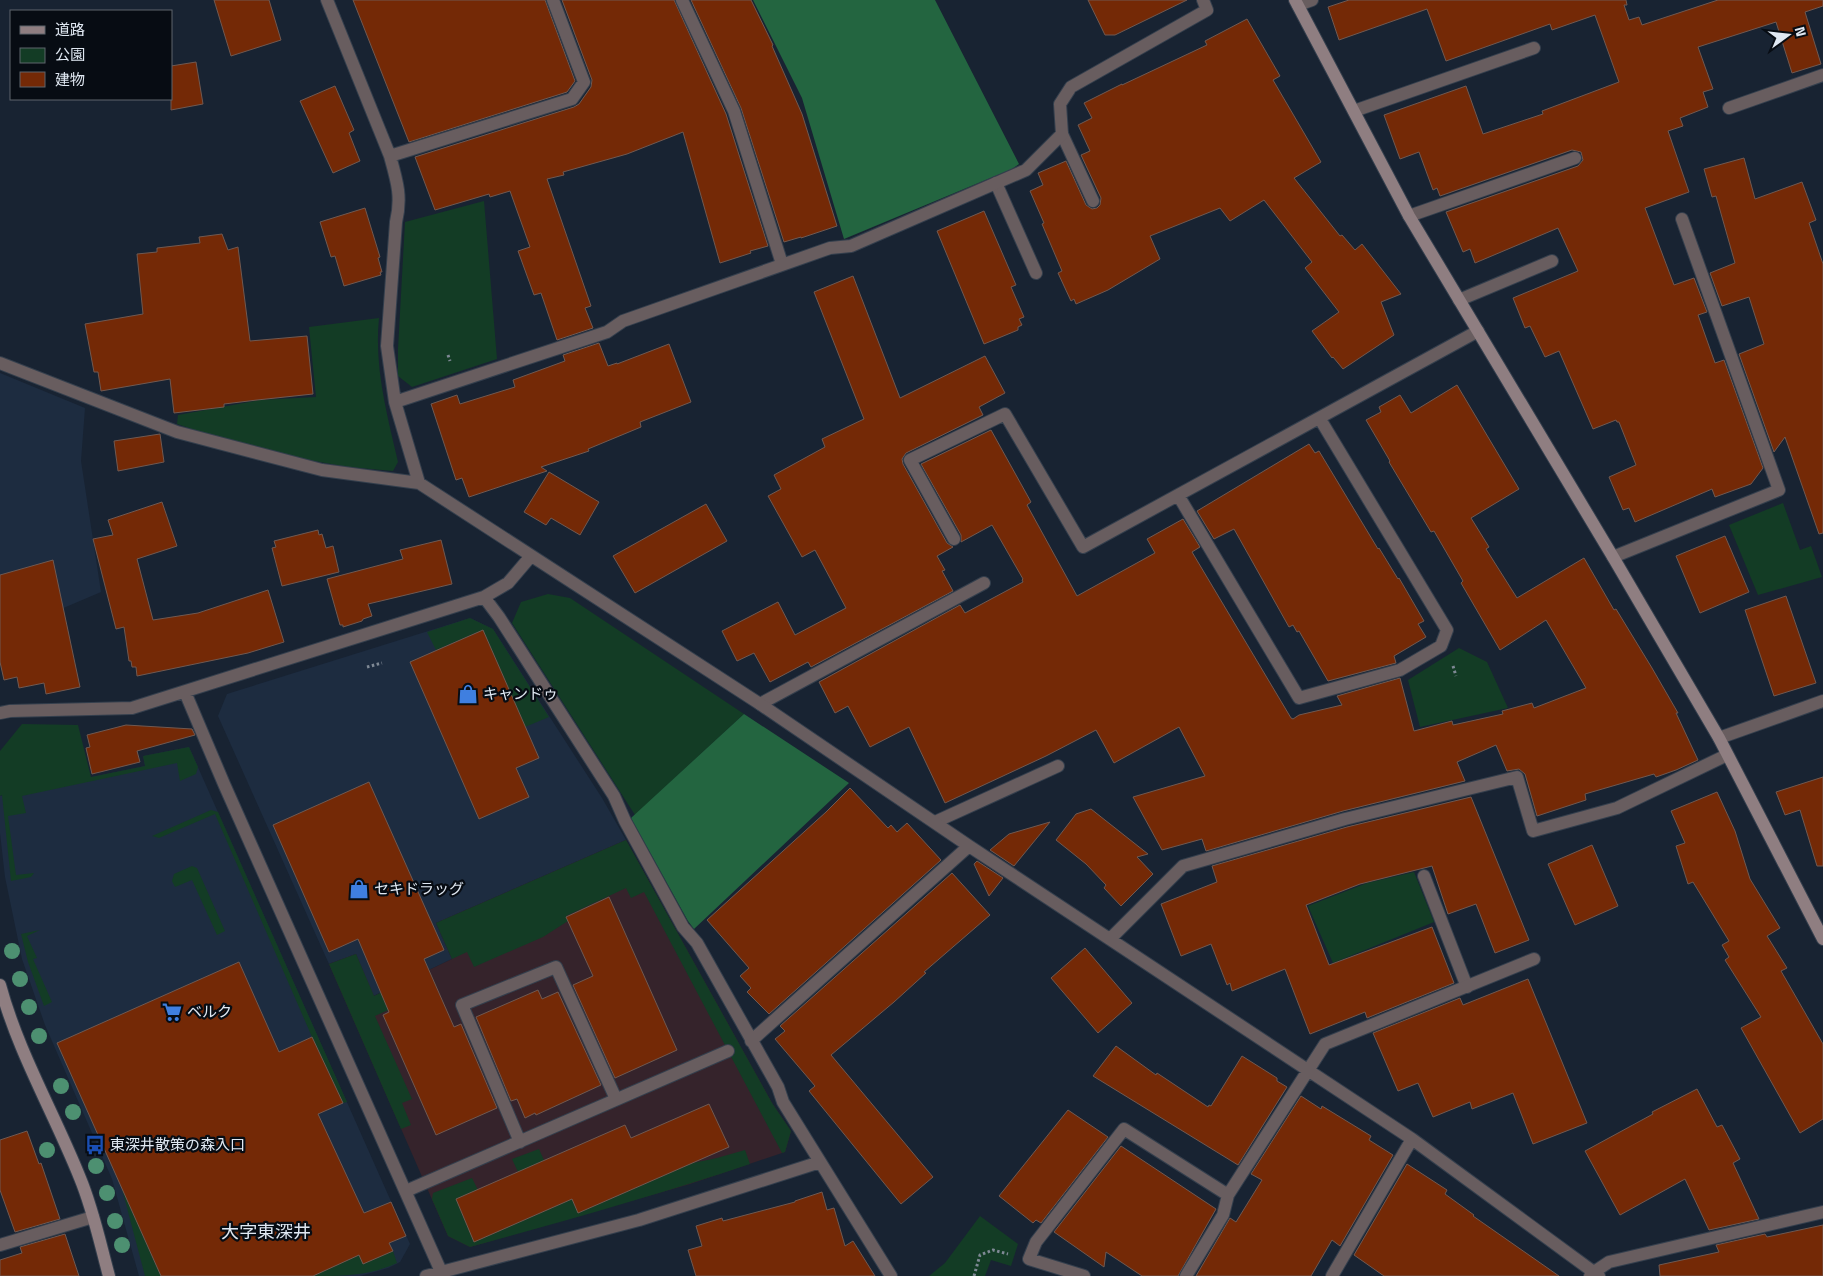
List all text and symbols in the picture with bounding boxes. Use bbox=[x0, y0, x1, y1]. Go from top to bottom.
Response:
legend bbox=[10, 10, 172, 100]
north arrow bbox=[1763, 10, 1813, 60]
text: 道路 bbox=[55, 18, 85, 41]
text: N bbox=[1790, 24, 1812, 39]
text: 公園 bbox=[55, 43, 85, 66]
text: 建物 bbox=[55, 68, 85, 91]
place label: キャンドゥ bbox=[483, 682, 558, 705]
shop icon: キャンドゥ bbox=[457, 683, 479, 705]
place label: セキドラッグ bbox=[374, 877, 464, 900]
shop icon: セキドラッグ bbox=[348, 878, 370, 900]
place label: ベルク bbox=[187, 1000, 232, 1023]
supermarket icon: ベルク bbox=[161, 1001, 183, 1023]
place label: 東深井散策の森入口 bbox=[110, 1133, 245, 1156]
bus stop icon: 東深井散策の森入口 bbox=[84, 1134, 106, 1156]
district label: 大字東深井 bbox=[221, 1218, 311, 1245]

